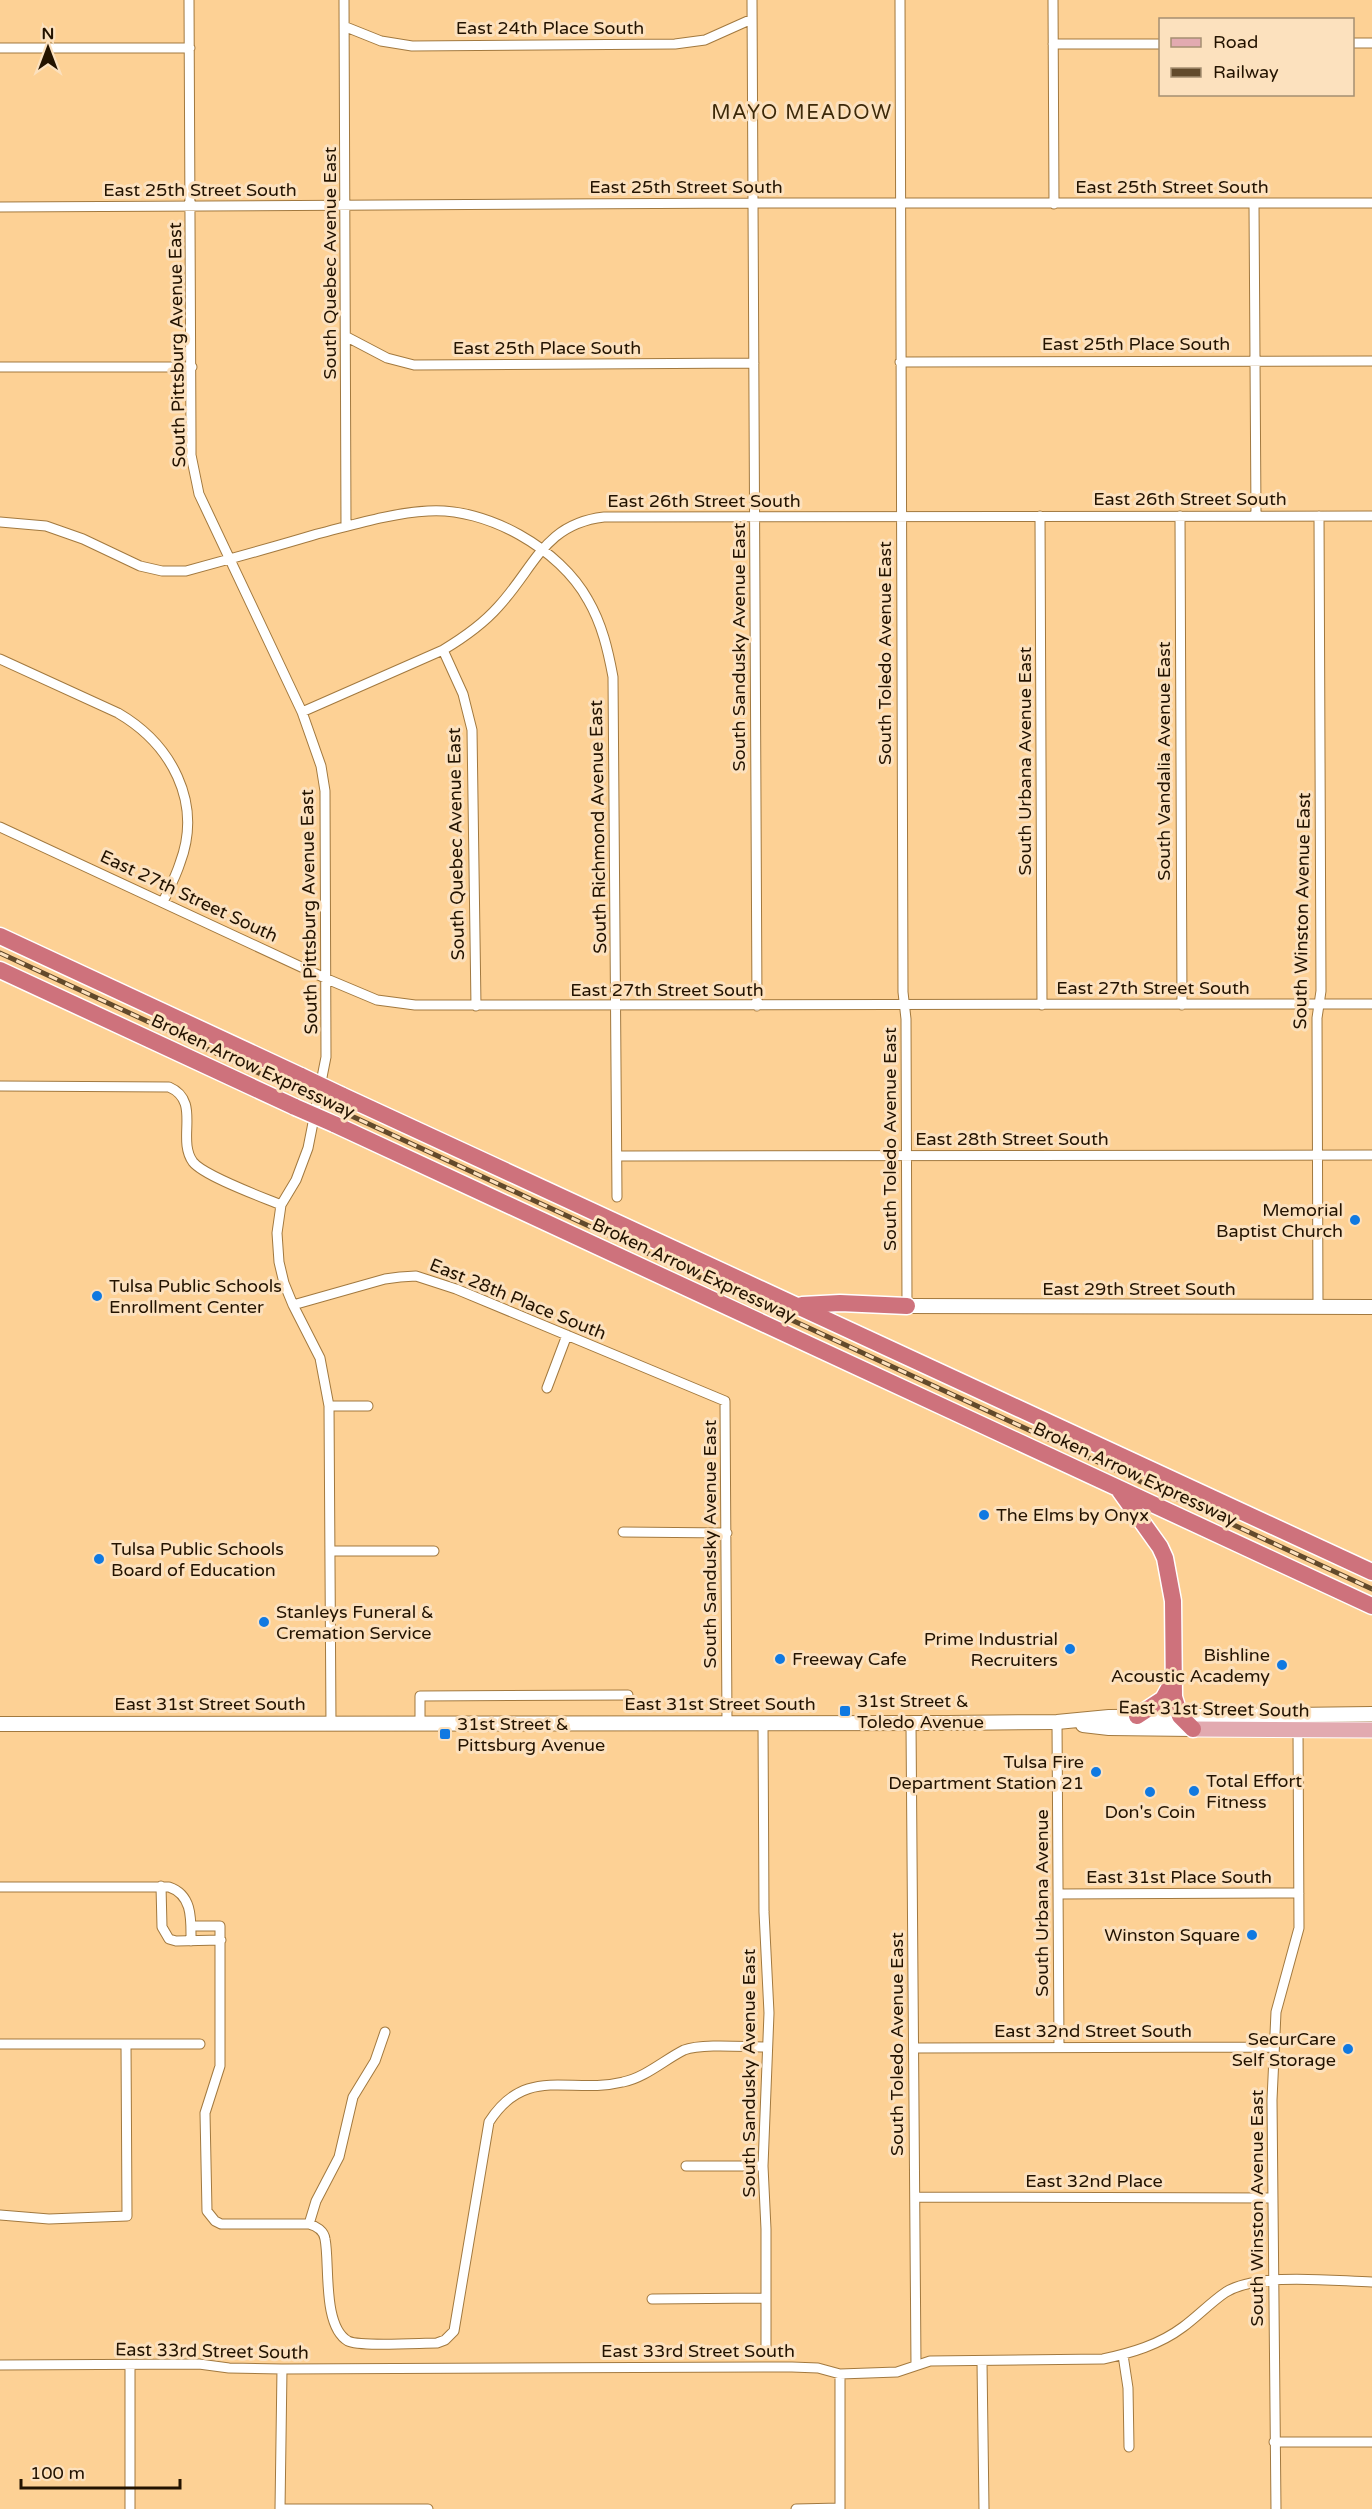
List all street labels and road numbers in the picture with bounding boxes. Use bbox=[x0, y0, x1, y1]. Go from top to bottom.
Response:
street label: East 24th Place South bbox=[456, 17, 644, 39]
street label: South Quebec Avenue East bbox=[319, 146, 341, 379]
street label: East 25th Street South bbox=[589, 176, 783, 198]
street label: East 25th Street South bbox=[1075, 176, 1269, 198]
street label: East 25th Street South bbox=[103, 179, 297, 201]
street label: South Pittsburg Avenue East bbox=[164, 222, 190, 468]
street label: East 25th Place South bbox=[1042, 333, 1230, 355]
street label: East 25th Place South bbox=[453, 337, 641, 359]
street label: East 26th Street South bbox=[1093, 488, 1287, 510]
street label: East 26th Street South bbox=[607, 490, 801, 512]
street label: South Sandusky Avenue East bbox=[728, 522, 750, 771]
street label: South Toledo Avenue East bbox=[874, 541, 896, 765]
street label: South Vandalia Avenue East bbox=[1153, 641, 1175, 881]
street label: South Urbana Avenue East bbox=[1014, 646, 1036, 875]
street label: South Richmond Avenue East bbox=[585, 700, 611, 954]
street label: South Quebec Avenue East bbox=[443, 727, 469, 961]
street label: South Pittsburg Avenue East bbox=[296, 789, 322, 1035]
street label: South Winston Avenue East bbox=[1289, 792, 1315, 1030]
street label: East 27th Street South bbox=[97, 845, 281, 947]
street label: East 27th Street South bbox=[1056, 977, 1250, 999]
street label: East 27th Street South bbox=[570, 979, 764, 1001]
street label: Broken Arrow Expressway bbox=[148, 1009, 359, 1123]
street label: South Toledo Avenue East bbox=[879, 1027, 901, 1251]
street label: East 28th Street South bbox=[915, 1128, 1109, 1150]
street label: Broken Arrow Expressway bbox=[589, 1213, 800, 1327]
street label: East 28th Place South bbox=[426, 1253, 610, 1345]
street label: East 29th Street South bbox=[1042, 1278, 1236, 1300]
street label: Broken Arrow Expressway bbox=[1030, 1417, 1241, 1531]
street label: South Sandusky Avenue East bbox=[699, 1419, 721, 1668]
street label: East 31st Street South bbox=[114, 1693, 306, 1715]
street label: East 31st Street South bbox=[624, 1693, 816, 1715]
street label: East 31st Street South bbox=[1118, 1696, 1310, 1722]
street label: South Urbana Avenue bbox=[1031, 1809, 1053, 1997]
street label: East 31st Place South bbox=[1086, 1866, 1272, 1888]
street label: South Toledo Avenue East bbox=[886, 1932, 908, 2156]
street label: South Sandusky Avenue East bbox=[738, 1948, 760, 2197]
street label: East 32nd Street South bbox=[994, 2020, 1192, 2042]
street label: South Winston Avenue East bbox=[1246, 2089, 1268, 2326]
street label: East 32nd Place bbox=[1025, 2170, 1163, 2192]
street label: East 33rd Street South bbox=[115, 2338, 309, 2364]
street label: East 33rd Street South bbox=[601, 2340, 795, 2362]

